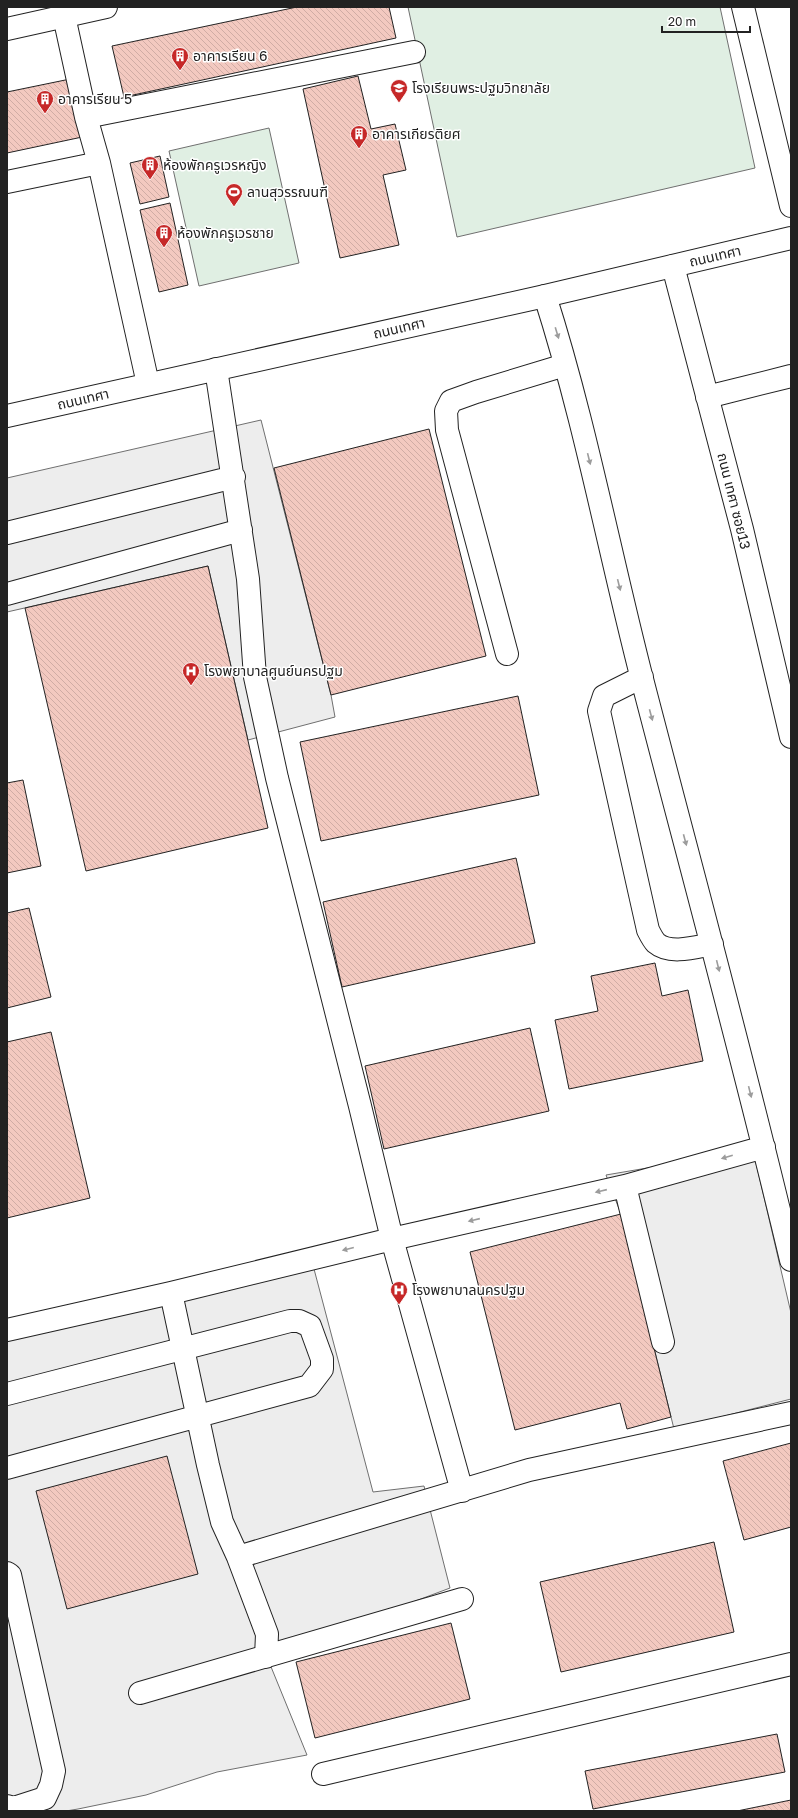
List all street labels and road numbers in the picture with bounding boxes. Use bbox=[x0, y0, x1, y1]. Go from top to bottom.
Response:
street label: ถนนเทศา bbox=[687, 241, 742, 270]
street label: ถนนเทศา bbox=[371, 313, 426, 342]
street label: ถนนเทศา bbox=[55, 384, 110, 413]
street label: ถนน เทศา ซอย13 bbox=[714, 451, 755, 551]

